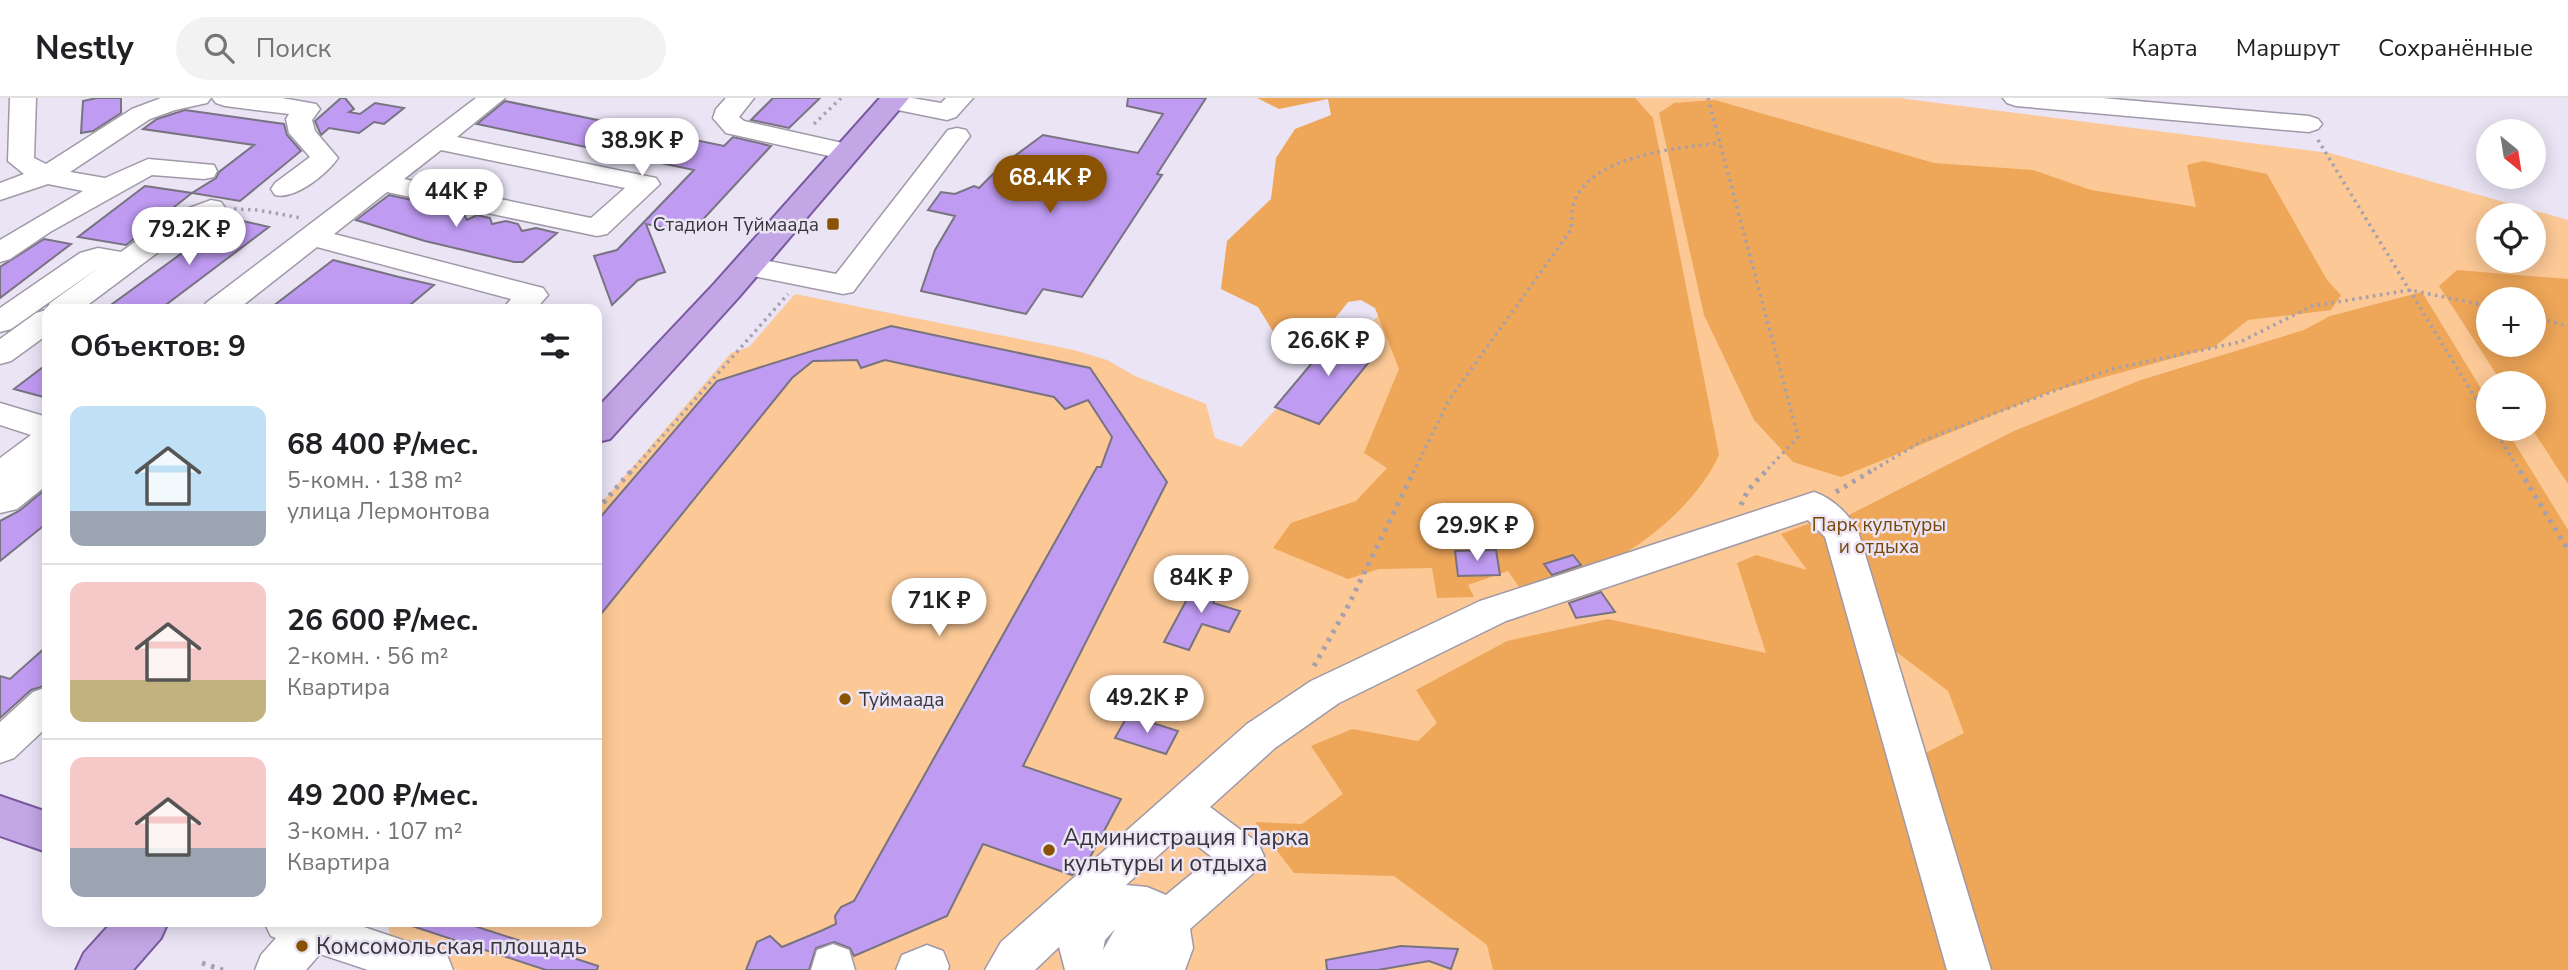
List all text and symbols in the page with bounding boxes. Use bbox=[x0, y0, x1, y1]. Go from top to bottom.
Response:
search box bbox=[176, 17, 666, 80]
text: Nestly bbox=[35, 26, 134, 71]
icon: search bbox=[200, 29, 238, 67]
text: Поиск bbox=[256, 31, 331, 66]
text: Карта bbox=[2132, 32, 2198, 64]
text: Маршрут bbox=[2236, 32, 2340, 64]
text: Сохранённые bbox=[2378, 32, 2533, 64]
pin: 38.9K ₽ bbox=[577, 118, 707, 178]
north arrow bbox=[2476, 119, 2546, 189]
map controls bbox=[2476, 119, 2546, 441]
text: 38.9K ₽ bbox=[601, 125, 683, 156]
pin: 68.4K ₽ bbox=[985, 156, 1115, 215]
text: 68.4K ₽ bbox=[1009, 162, 1091, 193]
pin: 44K ₽ bbox=[407, 170, 505, 229]
text: 44K ₽ bbox=[425, 176, 487, 207]
button: locate bbox=[2476, 203, 2546, 273]
pin: 79.2K ₽ bbox=[124, 208, 254, 267]
place label: Стадион Туймаада bbox=[653, 212, 819, 238]
text: 79.2K ₽ bbox=[148, 214, 230, 245]
marker: Стадион Туймаада bbox=[825, 216, 841, 232]
button: + bbox=[2476, 287, 2546, 357]
pin: 26.6K ₽ bbox=[1263, 318, 1393, 378]
text: 26.6K ₽ bbox=[1287, 325, 1369, 356]
text: Объектов: 9 bbox=[70, 326, 246, 367]
icon: filters bbox=[536, 327, 574, 365]
button: − bbox=[2476, 371, 2546, 441]
text: 68 400 ₽/мес. bbox=[287, 424, 478, 465]
icon: home bbox=[126, 434, 210, 518]
text: 5-комн. · 138 m² bbox=[287, 465, 462, 496]
text: улица Лермонтова bbox=[287, 496, 490, 527]
pin: 29.9K ₽ bbox=[1412, 504, 1542, 563]
text: 29.9K ₽ bbox=[1436, 510, 1518, 541]
park label: Парк культуры и отдыха bbox=[1812, 512, 1946, 560]
pin: 84K ₽ bbox=[1152, 556, 1250, 615]
text: 84K ₽ bbox=[1170, 562, 1232, 593]
pin: 71K ₽ bbox=[890, 578, 988, 638]
text: 71K ₽ bbox=[908, 585, 970, 616]
text: 26 600 ₽/мес. bbox=[287, 600, 478, 641]
icon: home bbox=[126, 610, 210, 694]
text: 2-комн. · 56 m² bbox=[287, 641, 449, 672]
text: Квартира bbox=[287, 672, 390, 703]
pin: 49.2K ₽ bbox=[1082, 676, 1212, 735]
text: 49.2K ₽ bbox=[1106, 682, 1188, 713]
place label: Туймаада bbox=[859, 687, 945, 713]
marker: Туймаада bbox=[837, 691, 853, 707]
text: 49 200 ₽/мес. bbox=[287, 775, 478, 816]
icon: home bbox=[126, 785, 210, 869]
text: 3-комн. · 107 m² bbox=[287, 816, 462, 847]
place label: Администрация Парка культуры и отдыха bbox=[1063, 822, 1309, 879]
marker: Администрация Парка культуры и отдыха bbox=[1041, 842, 1057, 858]
text: Квартира bbox=[287, 847, 390, 878]
place label: Комсомольская площадь bbox=[316, 931, 587, 962]
marker: Комсомольская площадь bbox=[294, 938, 310, 954]

